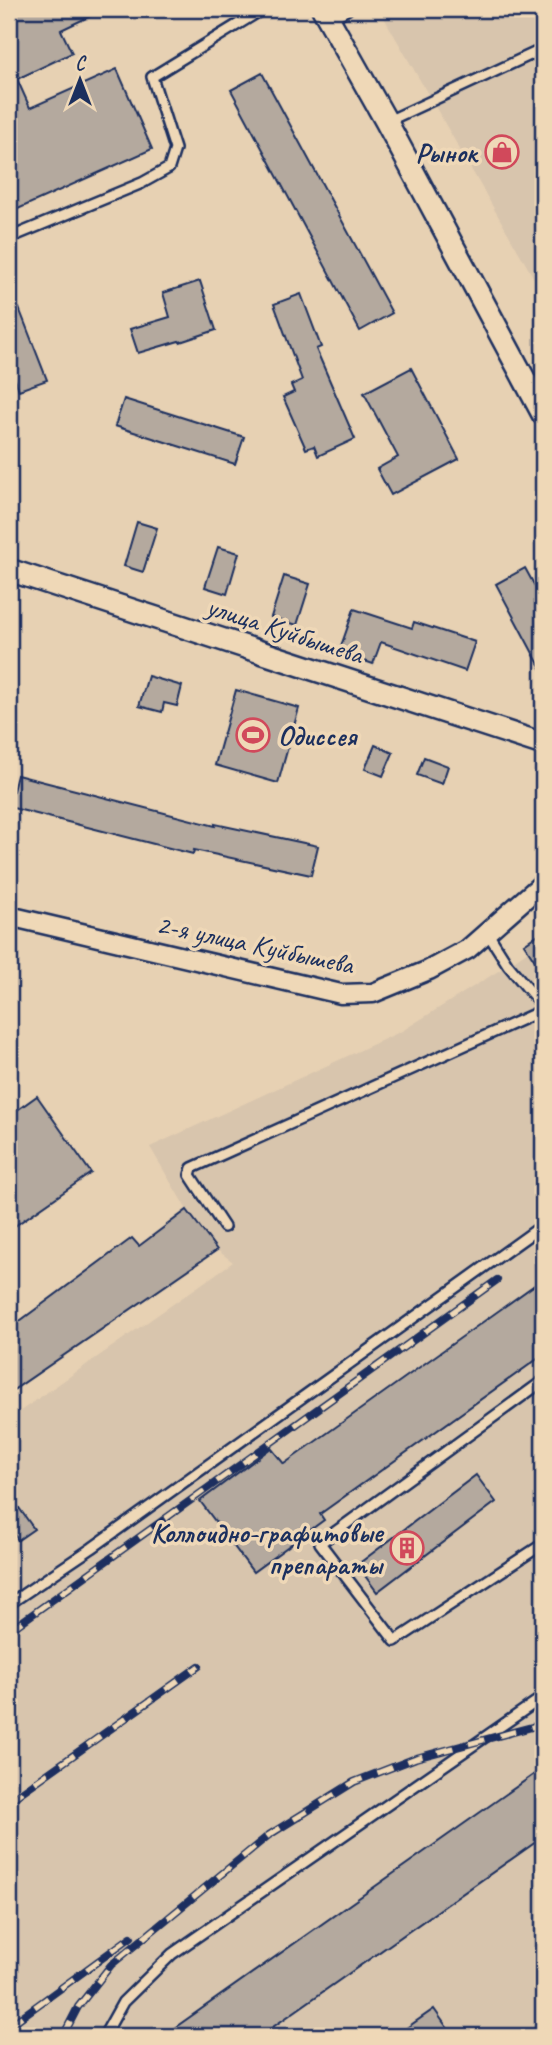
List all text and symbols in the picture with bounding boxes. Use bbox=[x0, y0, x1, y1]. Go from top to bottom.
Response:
north arrow bbox=[46, 46, 116, 116]
text: С bbox=[75, 52, 87, 76]
shop icon: Рынок bbox=[483, 133, 521, 171]
place label: Рынок bbox=[415, 135, 479, 170]
street label: улица Куйбышева bbox=[201, 588, 369, 672]
sports icon: Одиссея bbox=[234, 716, 272, 754]
place label: Одиссея bbox=[278, 718, 358, 753]
street label: 2-я улица Куйбышева bbox=[153, 906, 358, 982]
place label: Коллоидно-графитовые препараты bbox=[151, 1515, 385, 1582]
building icon: Коллоидно-графитовые препараты bbox=[388, 1529, 426, 1567]

